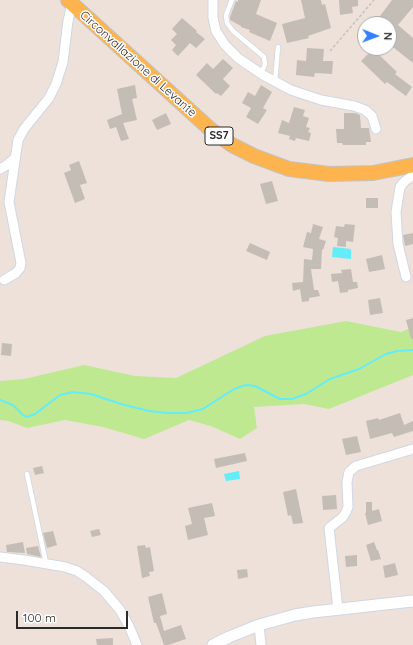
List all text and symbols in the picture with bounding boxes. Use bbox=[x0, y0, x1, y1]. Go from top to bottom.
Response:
street label: Circonvallazione di Levante bbox=[77, 8, 199, 120]
north arrow bbox=[357, 16, 397, 56]
text: N bbox=[381, 32, 395, 40]
road number: SS7 bbox=[205, 127, 233, 145]
scale bar bbox=[18, 603, 130, 629]
text: 100 m bbox=[23, 610, 56, 625]

